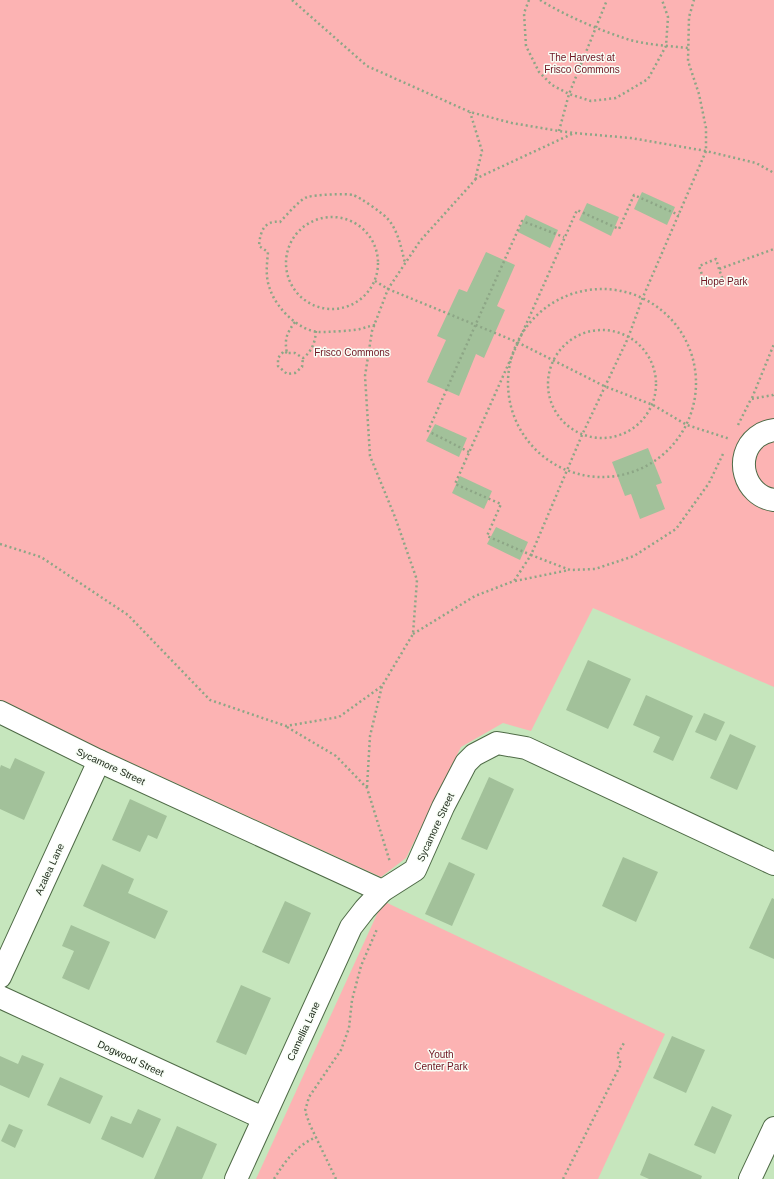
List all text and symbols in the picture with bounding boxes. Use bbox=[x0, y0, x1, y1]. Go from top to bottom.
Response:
park label: The Harvest at Frisco Commons bbox=[544, 52, 620, 75]
park label: Hope Park bbox=[700, 276, 749, 287]
park label: Frisco Commons bbox=[314, 347, 390, 358]
street label: Sycamore Street bbox=[75, 746, 147, 787]
street label: Sycamore Street bbox=[415, 791, 456, 863]
street label: Azalea Lane bbox=[33, 841, 66, 897]
street label: Camellia Lane bbox=[285, 1000, 322, 1063]
street label: Dogwood Street bbox=[96, 1038, 166, 1079]
park label: Youth Center Park bbox=[414, 1049, 469, 1072]

